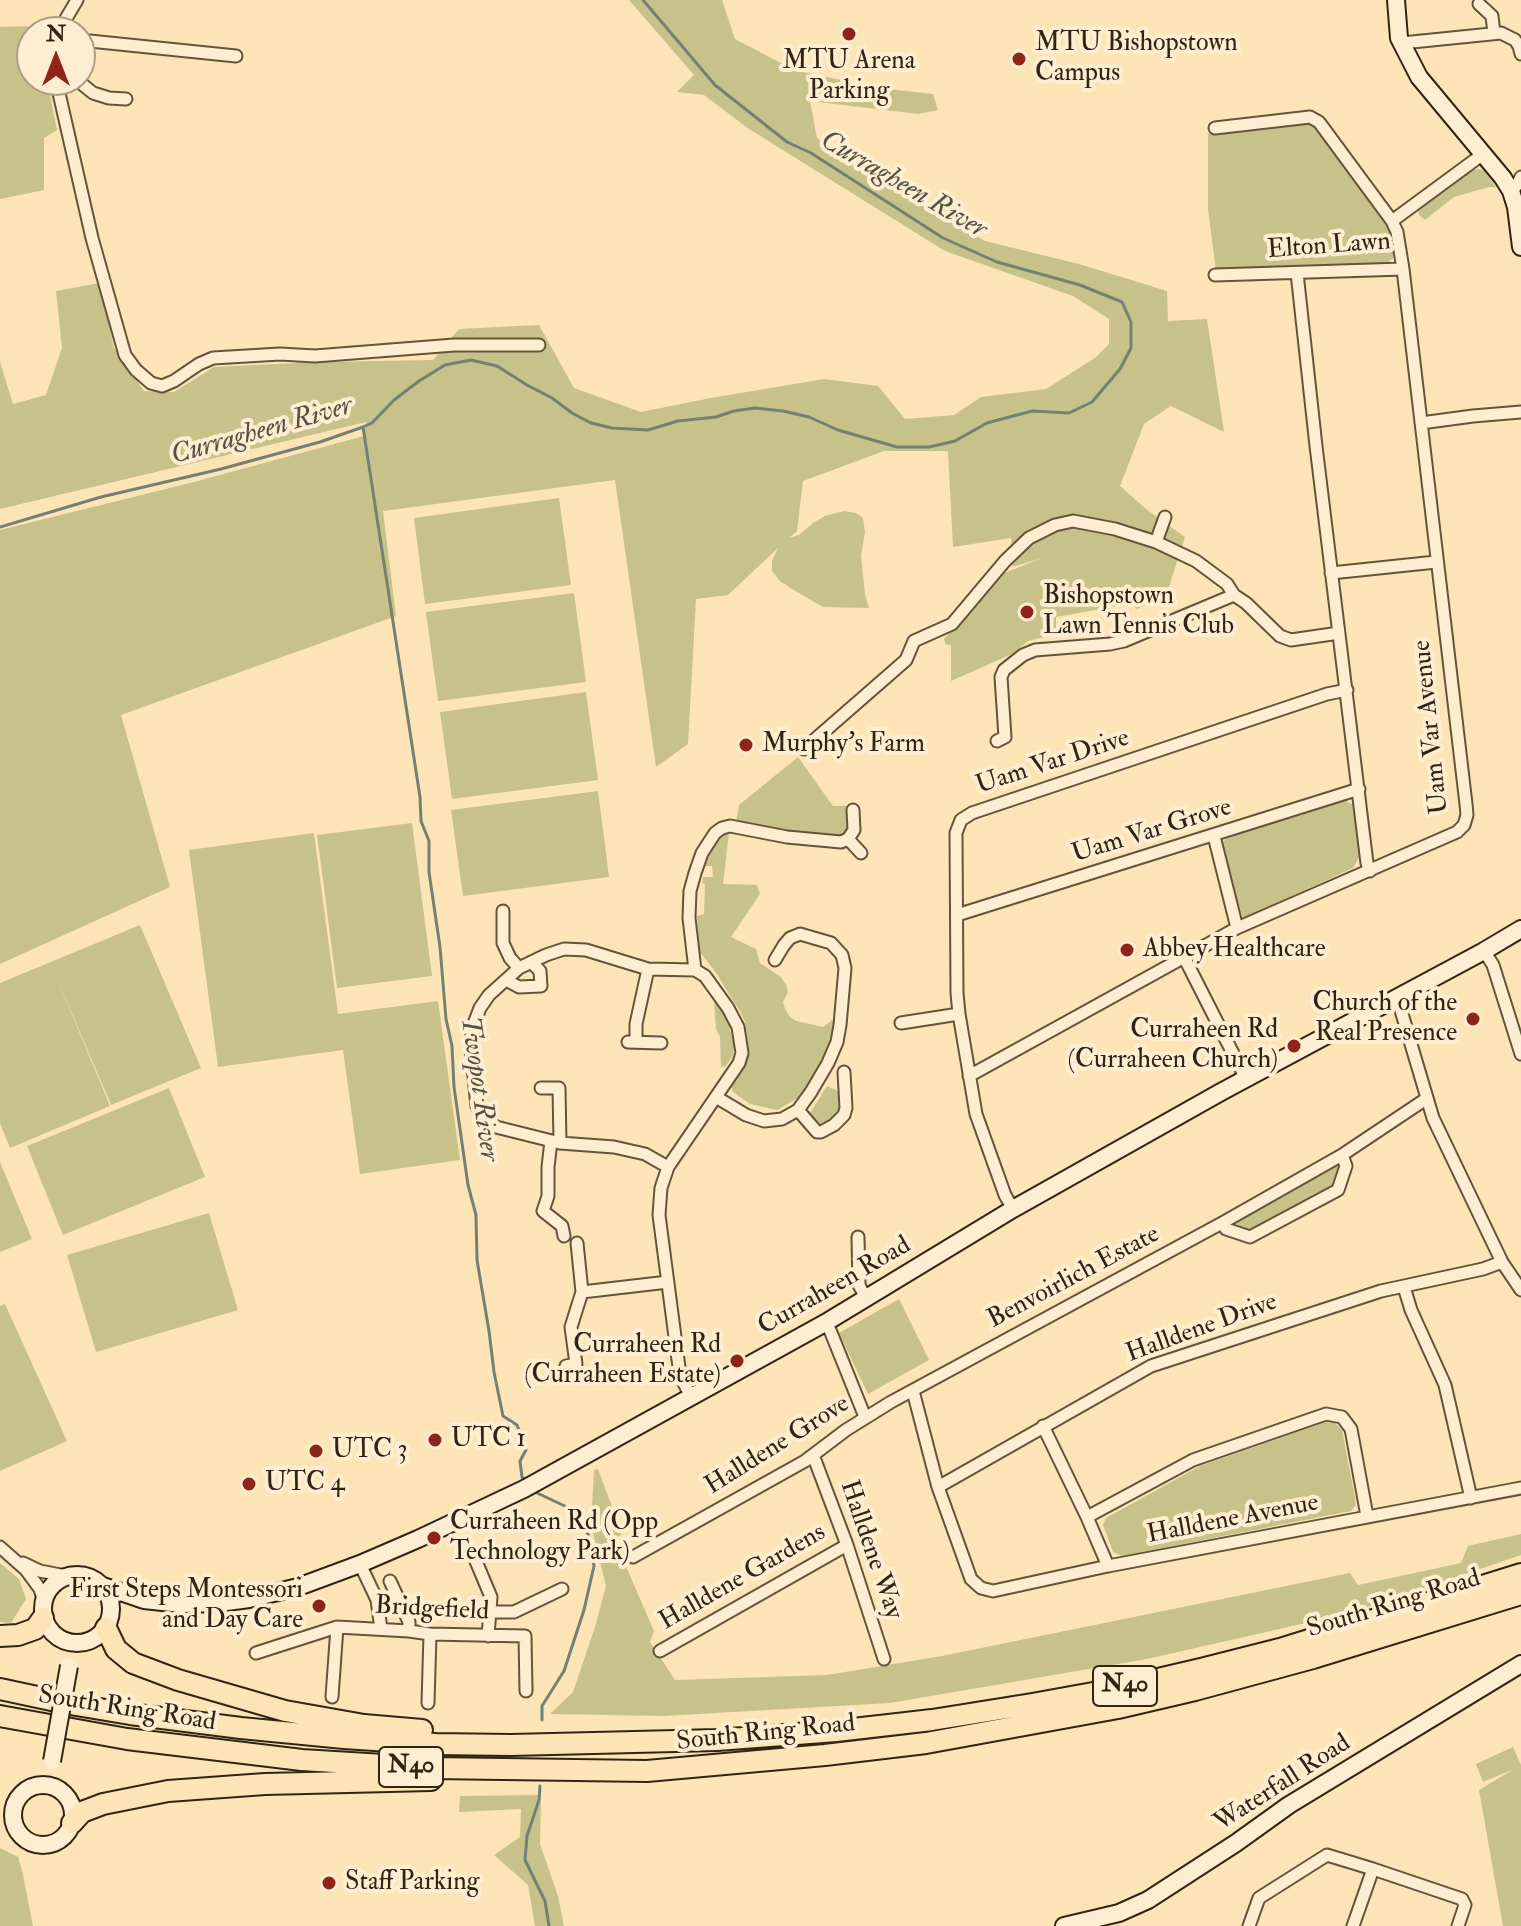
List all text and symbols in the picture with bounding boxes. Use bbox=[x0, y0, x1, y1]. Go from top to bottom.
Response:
north arrow bbox=[16, 16, 96, 96]
text: N bbox=[46, 20, 66, 48]
marker: MTU Arena Parking bbox=[840, 25, 858, 43]
place label: MTU Bishopstown Campus bbox=[1035, 28, 1238, 90]
place label: MTU Arena Parking bbox=[783, 46, 915, 108]
marker: MTU Bishopstown Campus bbox=[1010, 50, 1028, 68]
water label: Curragheen River bbox=[814, 125, 992, 247]
street label: Elton Lawn bbox=[1266, 227, 1392, 267]
water label: Curragheen River bbox=[168, 390, 356, 474]
place label: Bishopstown Lawn Tennis Club bbox=[1043, 581, 1234, 642]
marker: Bishopstown Lawn Tennis Club bbox=[1018, 603, 1036, 621]
street label: Uam Var Avenue bbox=[1407, 638, 1457, 816]
street label: Uam Var Drive bbox=[973, 724, 1133, 802]
place label: Murphy's Farm bbox=[762, 729, 925, 761]
marker: Murphy's Farm bbox=[737, 736, 755, 754]
street label: Uam Var Grove bbox=[1068, 793, 1236, 871]
place label: Abbey Healthcare bbox=[1143, 934, 1326, 966]
marker: Abbey Healthcare bbox=[1118, 941, 1136, 959]
place label: Church of the Real Presence bbox=[1313, 988, 1457, 1050]
marker: Church of the Real Presence bbox=[1464, 1010, 1482, 1028]
water label: Twopot River bbox=[451, 1014, 505, 1164]
place label: Curraheen Rd (Curraheen Church) bbox=[1068, 1015, 1278, 1076]
marker: Curraheen Rd (Curraheen Church) bbox=[1285, 1037, 1303, 1055]
street label: Benvoirlich Estate bbox=[983, 1220, 1165, 1336]
street label: Curraheen Road bbox=[753, 1231, 917, 1343]
street label: Halldene Drive bbox=[1122, 1287, 1282, 1371]
place label: Curraheen Rd (Curraheen Estate) bbox=[524, 1330, 721, 1392]
marker: Curraheen Rd (Curraheen Estate) bbox=[728, 1352, 746, 1370]
street label: Halldene Grove bbox=[700, 1389, 856, 1503]
place label: UTC 1 bbox=[451, 1424, 526, 1456]
marker: UTC 1 bbox=[426, 1431, 444, 1449]
place label: UTC 3 bbox=[332, 1435, 408, 1467]
marker: UTC 3 bbox=[307, 1442, 325, 1460]
place label: UTC 4 bbox=[265, 1468, 345, 1500]
marker: UTC 4 bbox=[240, 1475, 258, 1493]
street label: Halldene Way bbox=[832, 1477, 908, 1623]
street label: Halldene Avenue bbox=[1145, 1488, 1321, 1552]
place label: Curraheen Rd (Opp Technology Park) bbox=[450, 1507, 658, 1568]
street label: Halldene Gardens bbox=[654, 1518, 832, 1638]
marker: Curraheen Rd (Opp Technology Park) bbox=[425, 1529, 443, 1547]
street label: South Ring Road bbox=[1304, 1564, 1484, 1646]
place label: First Steps Montessori and Day Care bbox=[70, 1575, 303, 1636]
street label: Bridgefield bbox=[374, 1591, 490, 1629]
marker: First Steps Montessori and Day Care bbox=[310, 1597, 328, 1615]
road number: N40 bbox=[1093, 1666, 1157, 1706]
street label: South Ring Road bbox=[36, 1681, 218, 1739]
street label: South Ring Road bbox=[675, 1709, 857, 1759]
street label: Waterfall Road bbox=[1209, 1728, 1357, 1840]
road number: N40 bbox=[379, 1747, 443, 1787]
place label: Staff Parking bbox=[345, 1867, 479, 1899]
marker: Staff Parking bbox=[320, 1874, 338, 1892]

